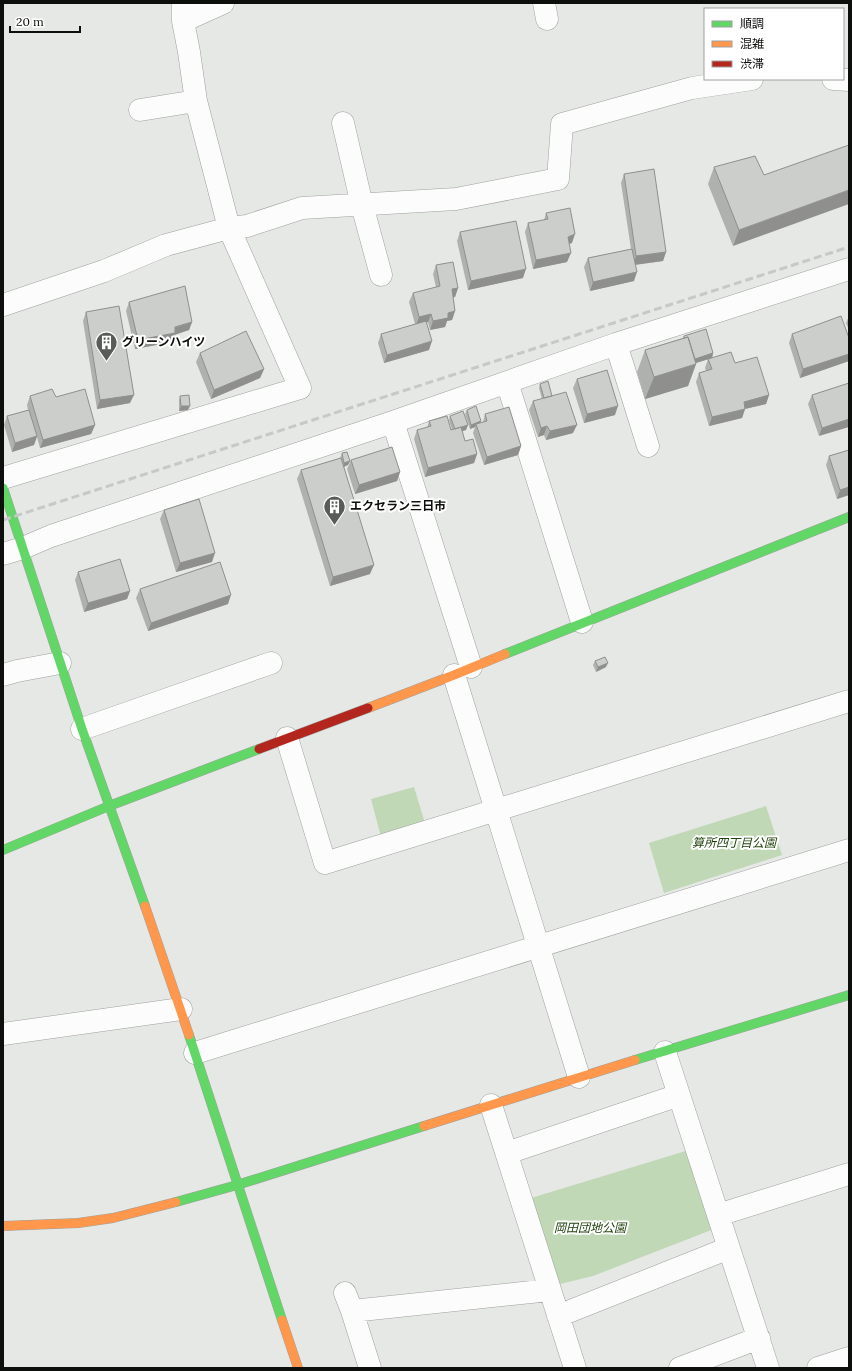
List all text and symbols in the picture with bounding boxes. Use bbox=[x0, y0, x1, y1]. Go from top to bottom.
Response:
scale bar bbox=[10, 8, 80, 34]
legend bbox=[704, 8, 844, 80]
text: 20 m bbox=[16, 14, 44, 29]
text: 順調 bbox=[740, 16, 764, 31]
text: 混雑 bbox=[740, 36, 764, 51]
text: 渋滞 bbox=[740, 56, 764, 71]
building icon: グリーンハイツ bbox=[94, 329, 120, 362]
place label: グリーンハイツ bbox=[122, 334, 205, 349]
building icon: エクセラン三日市 bbox=[321, 493, 347, 526]
place label: エクセラン三日市 bbox=[350, 498, 446, 513]
park label: 算所四丁目公園 bbox=[692, 835, 778, 850]
park label: 岡田団地公園 bbox=[554, 1220, 628, 1235]

